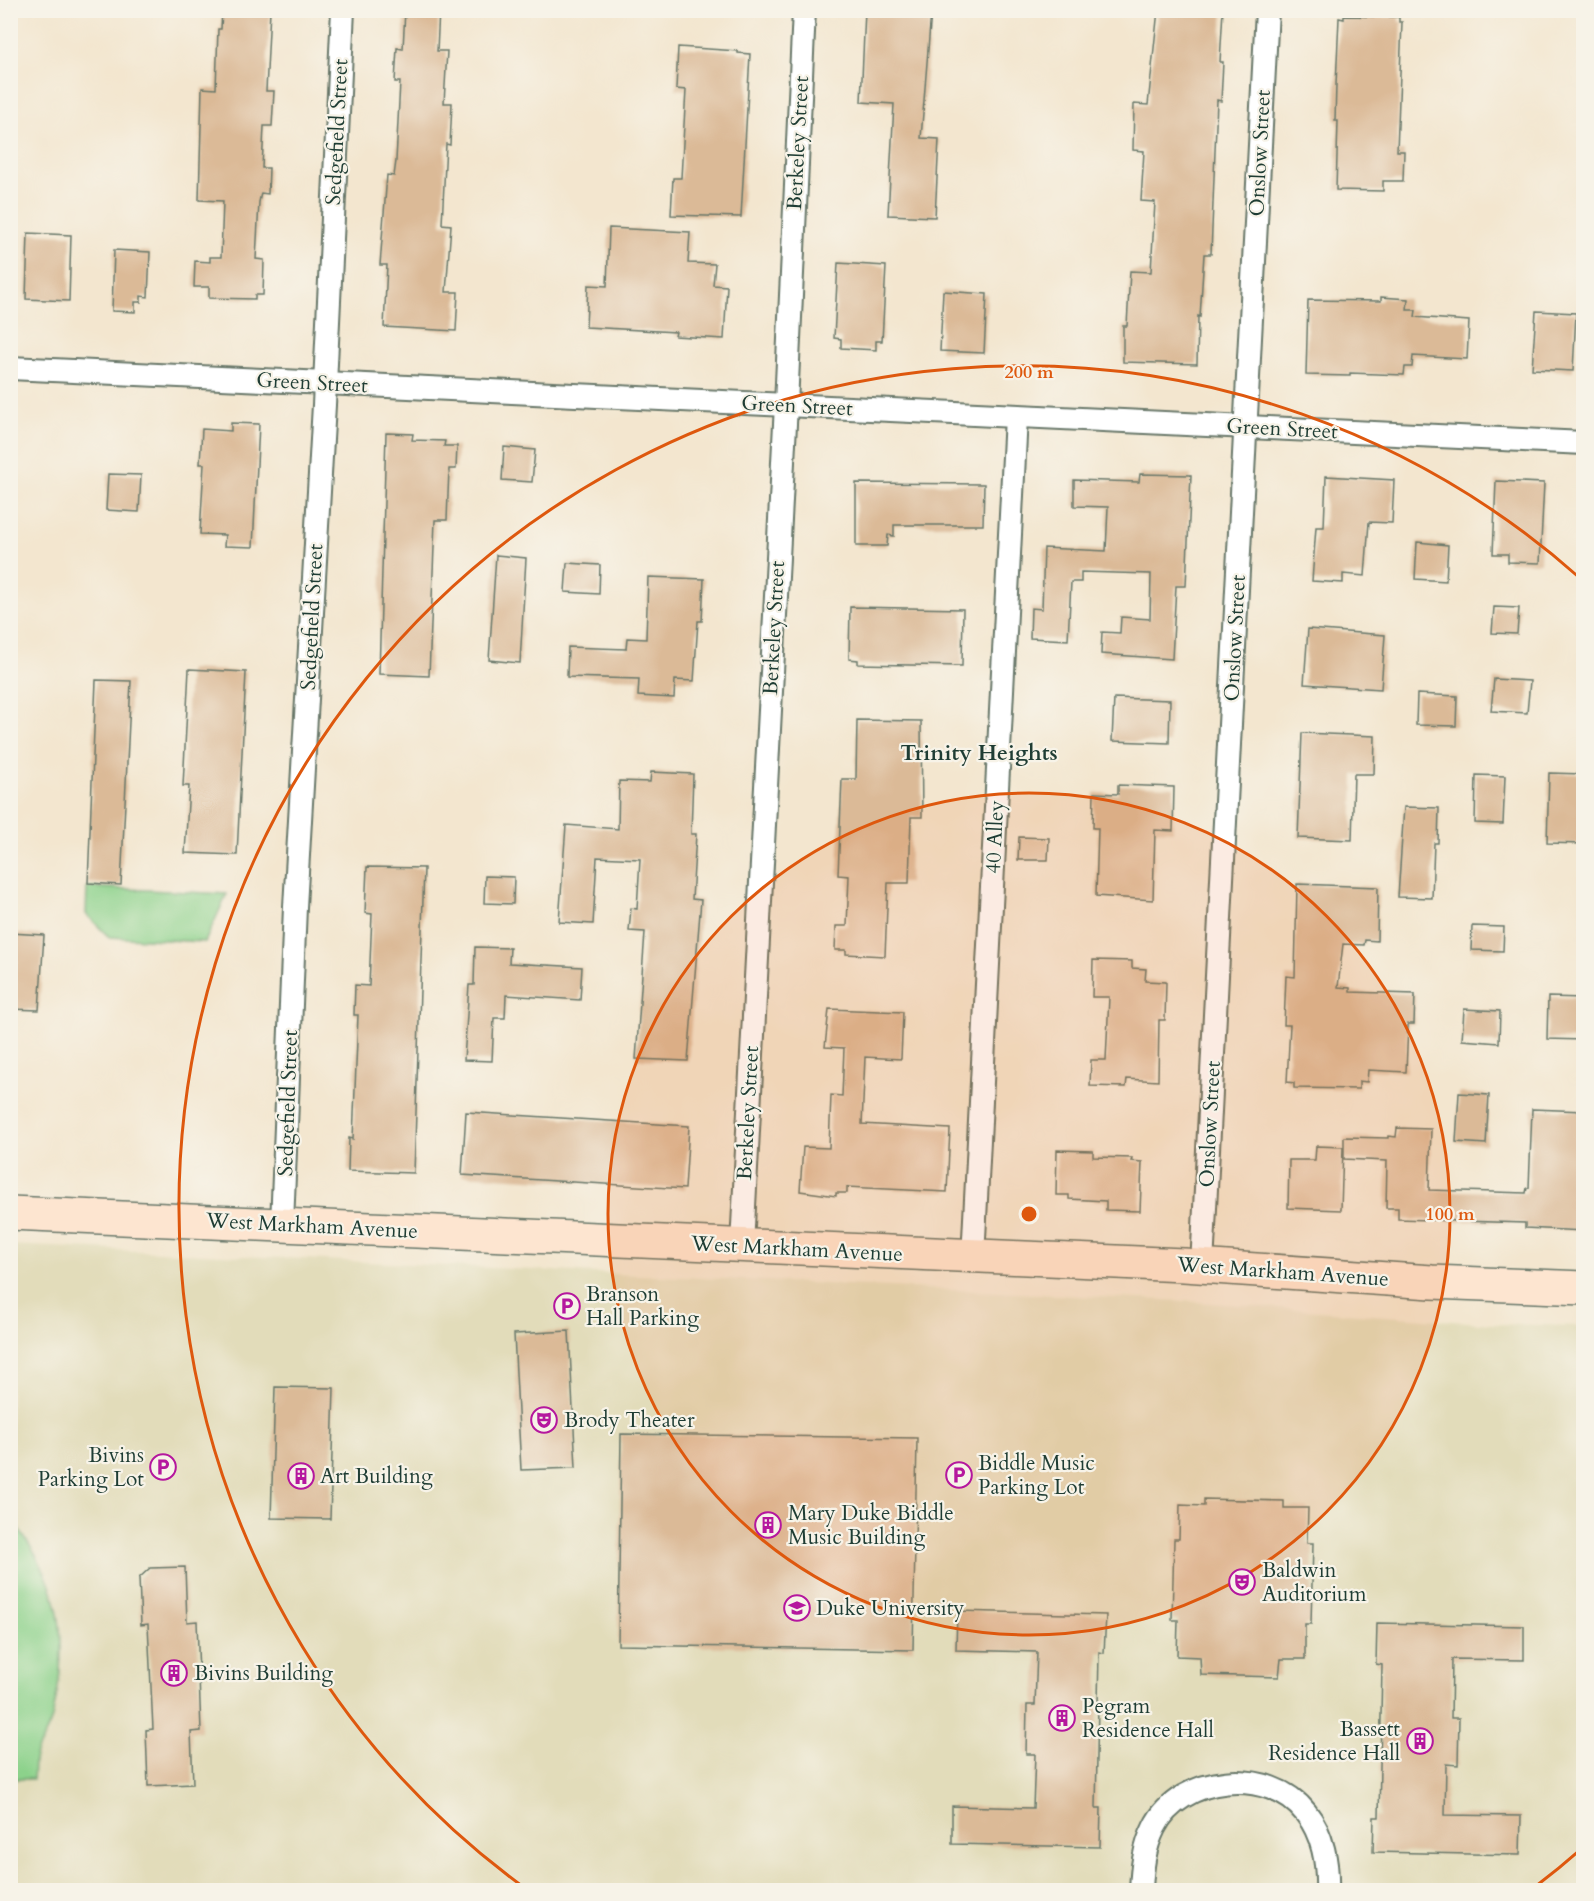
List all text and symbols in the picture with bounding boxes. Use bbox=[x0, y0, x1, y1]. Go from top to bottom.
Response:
street label: Sedgefield Street bbox=[319, 58, 355, 206]
street label: Berkeley Street bbox=[780, 75, 816, 211]
street label: Onslow Street bbox=[1242, 89, 1278, 217]
text: 200 m bbox=[1004, 360, 1054, 385]
street label: Green Street bbox=[256, 366, 369, 400]
street label: Green Street bbox=[741, 389, 854, 423]
street label: Green Street bbox=[1226, 412, 1339, 446]
street label: Sedgefield Street bbox=[294, 543, 330, 691]
street label: Berkeley Street bbox=[756, 560, 792, 696]
street label: Onslow Street bbox=[1217, 574, 1253, 702]
district label: Trinity Heights bbox=[900, 738, 1058, 768]
street label: 40 Alley bbox=[979, 800, 1011, 874]
street label: Sedgefield Street bbox=[271, 1029, 305, 1177]
street label: Berkeley Street bbox=[730, 1045, 766, 1181]
street label: Onslow Street bbox=[1192, 1060, 1228, 1188]
text: 100 m bbox=[1425, 1202, 1475, 1227]
centre of rings bbox=[1019, 1204, 1039, 1224]
street label: West Markham Avenue bbox=[204, 1206, 419, 1246]
street label: West Markham Avenue bbox=[689, 1229, 904, 1269]
street label: West Markham Avenue bbox=[1175, 1250, 1390, 1294]
place label: Branson Hall Parking bbox=[586, 1280, 699, 1333]
parking icon: Branson Hall Parking bbox=[552, 1291, 582, 1321]
theatre icon: Brody Theater bbox=[529, 1405, 559, 1435]
place label: Brody Theater bbox=[564, 1406, 695, 1435]
place label: Bivins Parking Lot bbox=[38, 1441, 144, 1494]
place label: Biddle Music Parking Lot bbox=[978, 1449, 1095, 1502]
parking icon: Bivins Parking Lot bbox=[148, 1452, 178, 1482]
parking icon: Biddle Music Parking Lot bbox=[944, 1460, 974, 1490]
building icon: Art Building bbox=[286, 1461, 316, 1491]
place label: Art Building bbox=[320, 1462, 433, 1491]
place label: Mary Duke Biddle Music Building bbox=[788, 1499, 954, 1552]
building icon: Mary Duke Biddle Music Building bbox=[753, 1510, 783, 1540]
place label: Baldwin Auditorium bbox=[1262, 1556, 1367, 1609]
theatre icon: Baldwin Auditorium bbox=[1227, 1567, 1257, 1597]
school or university icon: Duke University bbox=[782, 1593, 812, 1623]
place label: Duke University bbox=[816, 1594, 964, 1623]
building icon: Bivins Building bbox=[159, 1658, 189, 1688]
place label: Bivins Building bbox=[194, 1659, 333, 1688]
place label: Pegram Residence Hall bbox=[1082, 1692, 1214, 1745]
building icon: Pegram Residence Hall bbox=[1047, 1703, 1077, 1733]
place label: Bassett Residence Hall bbox=[1268, 1715, 1400, 1768]
building icon: Bassett Residence Hall bbox=[1405, 1726, 1435, 1756]

